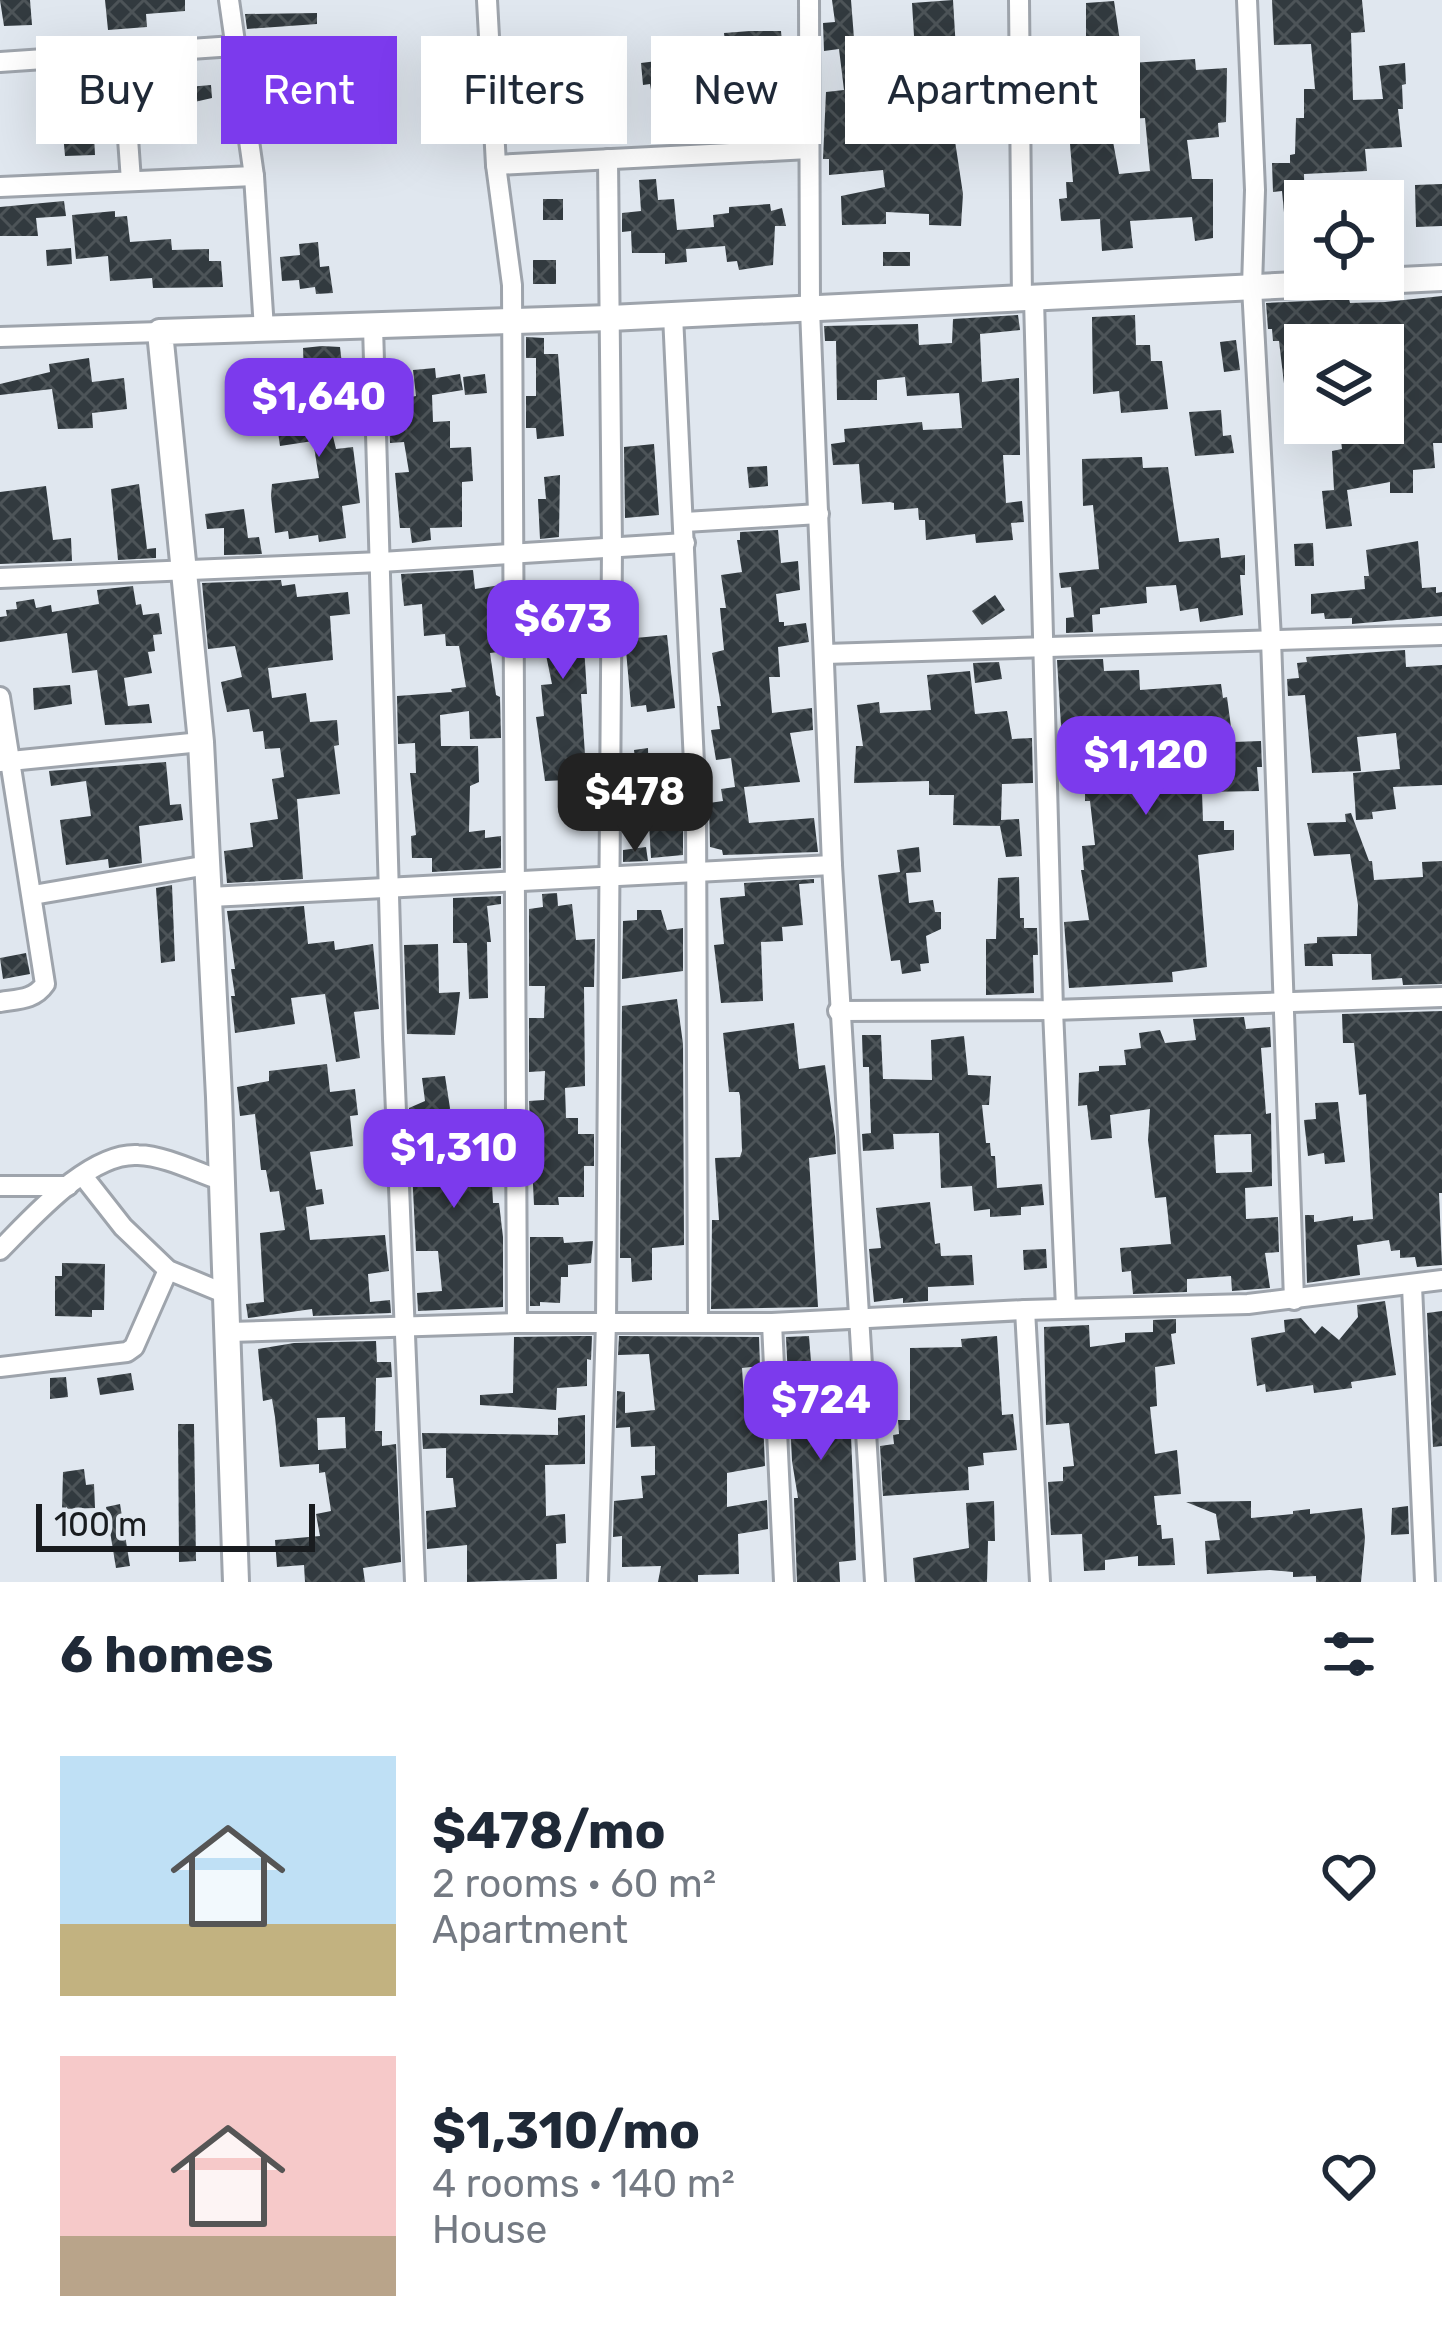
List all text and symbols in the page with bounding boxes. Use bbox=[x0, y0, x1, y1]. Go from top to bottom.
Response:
chip: Buy bbox=[36, 36, 197, 144]
chip: Rent bbox=[221, 36, 397, 144]
chip: Filters bbox=[421, 36, 627, 144]
chip: New bbox=[651, 36, 821, 144]
chip: Apartment bbox=[845, 36, 1140, 144]
map controls bbox=[1284, 180, 1404, 444]
button: locate bbox=[1284, 180, 1404, 300]
button: layers bbox=[1284, 324, 1404, 444]
pin: $1,640 bbox=[221, 358, 417, 460]
text: $1,640 bbox=[252, 374, 386, 420]
pin: $673 bbox=[492, 580, 634, 682]
text: $673 bbox=[514, 596, 612, 642]
pin: $1,120 bbox=[1048, 716, 1244, 818]
text: $1,120 bbox=[1084, 732, 1209, 778]
pin: $478 bbox=[564, 753, 706, 855]
text: $478 bbox=[585, 769, 685, 815]
pin: $1,310 bbox=[356, 1109, 552, 1211]
text: $1,310 bbox=[390, 1125, 518, 1171]
pin: $724 bbox=[750, 1361, 892, 1463]
text: $724 bbox=[771, 1377, 871, 1423]
scale bar bbox=[36, 1498, 315, 1551]
text: 100 m bbox=[54, 1505, 147, 1544]
icon: filters bbox=[1316, 1621, 1382, 1687]
text: 6 homes bbox=[60, 1624, 274, 1685]
text: $478/mo bbox=[432, 1800, 666, 1861]
icon: home bbox=[156, 1804, 300, 1948]
icon: heart bbox=[1316, 1843, 1382, 1909]
text: 2 rooms · 60 m² bbox=[432, 1861, 716, 1907]
text: Apartment bbox=[432, 1907, 628, 1953]
text: $1,310/mo bbox=[432, 2100, 700, 2161]
icon: home bbox=[156, 2104, 300, 2248]
icon: heart bbox=[1316, 2143, 1382, 2209]
text: 4 rooms · 140 m² bbox=[432, 2161, 735, 2207]
text: House bbox=[432, 2207, 547, 2253]

